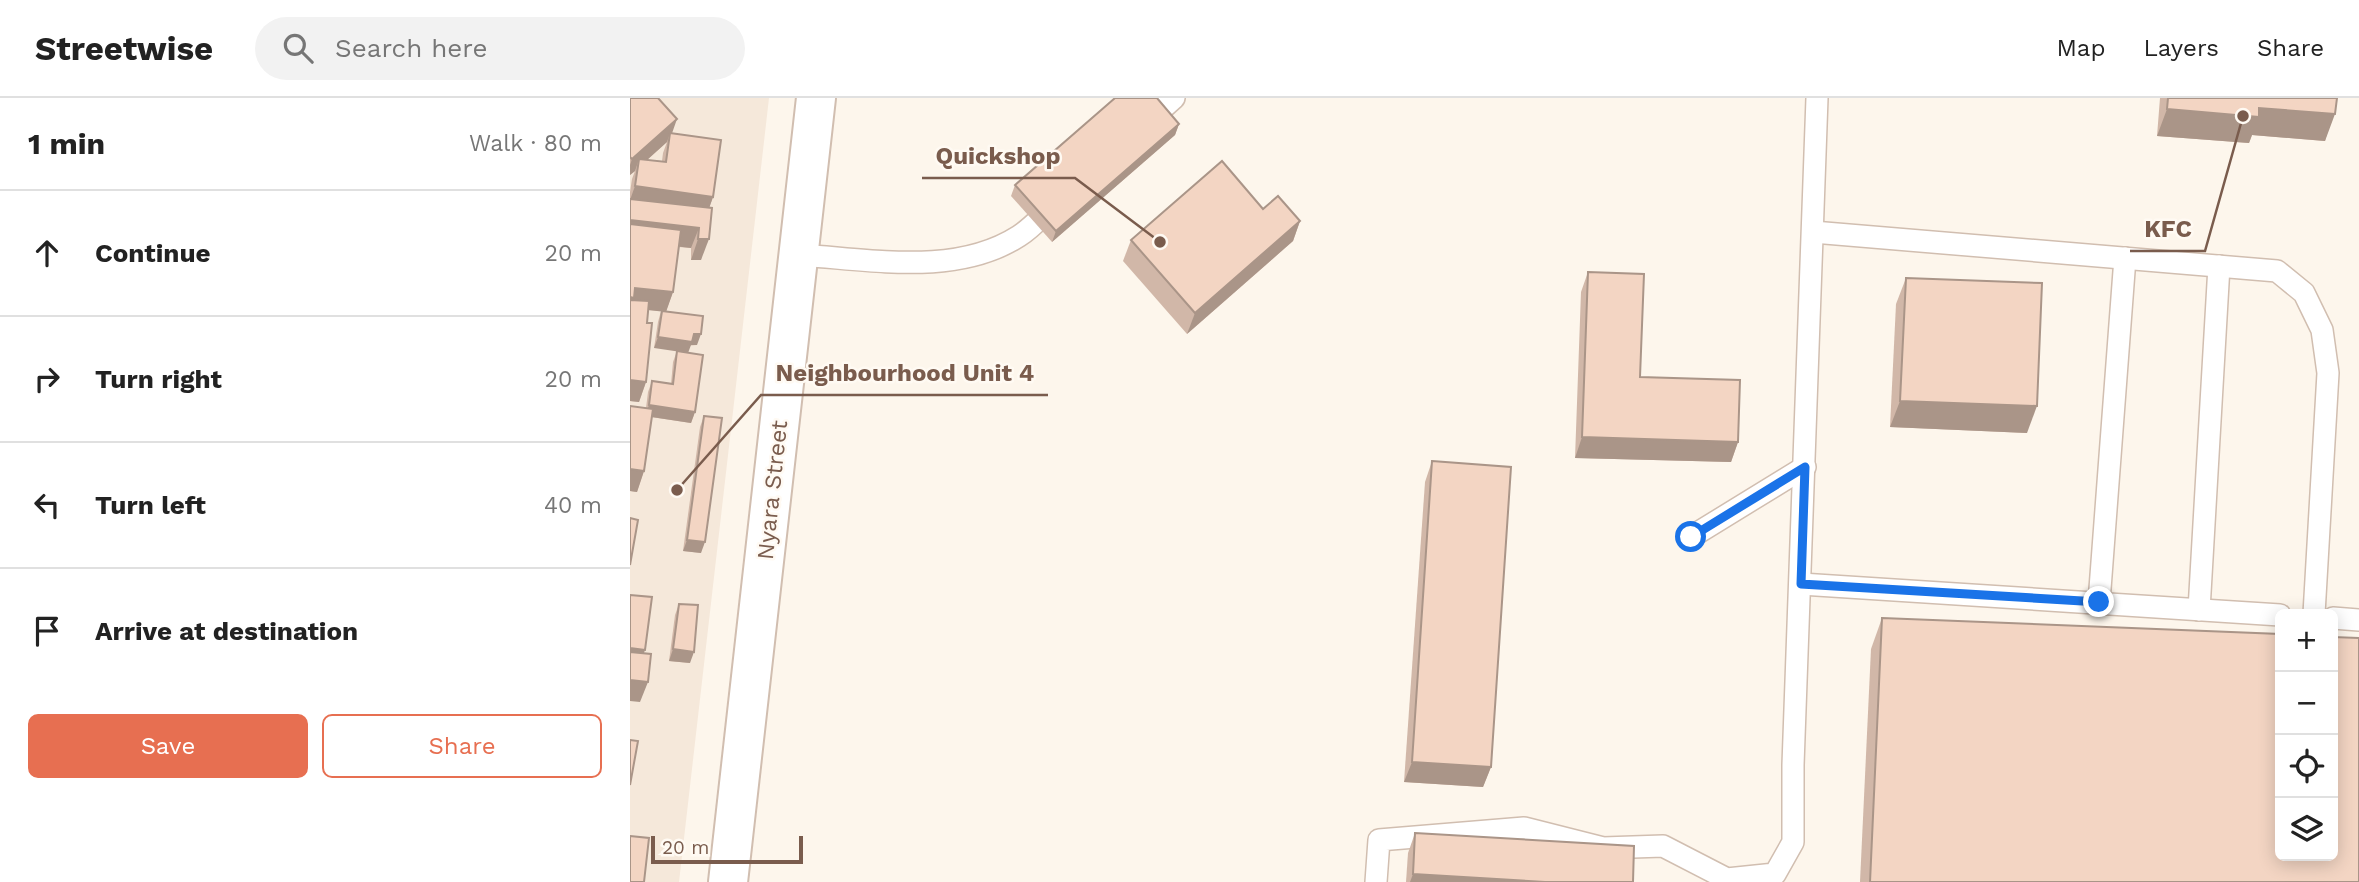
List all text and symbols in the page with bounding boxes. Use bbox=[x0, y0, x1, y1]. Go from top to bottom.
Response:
search box bbox=[255, 17, 745, 80]
text: Streetwise bbox=[35, 29, 213, 68]
icon: search bbox=[279, 29, 317, 67]
text: Search here bbox=[335, 33, 487, 63]
text: Map bbox=[2057, 34, 2105, 62]
text: Layers bbox=[2143, 34, 2219, 62]
text: Share bbox=[2257, 34, 2324, 62]
text: 1 min bbox=[28, 126, 105, 161]
text: Walk · 80 m bbox=[469, 130, 602, 157]
callout: Quickshop bbox=[922, 133, 1075, 178]
text: Quickshop bbox=[935, 142, 1061, 170]
callout: KFC bbox=[2130, 206, 2205, 251]
text: KFC bbox=[2144, 215, 2192, 243]
icon: ahead bbox=[28, 234, 66, 272]
text: Continue bbox=[95, 238, 211, 268]
text: 20 m bbox=[545, 240, 602, 267]
callout: Neighbourhood Unit 4 bbox=[761, 350, 1048, 395]
text: Neighbourhood Unit 4 bbox=[776, 359, 1034, 387]
icon: right bbox=[28, 360, 66, 398]
text: Turn right bbox=[95, 364, 222, 394]
text: 20 m bbox=[545, 366, 602, 393]
street label: Nyara Street bbox=[752, 419, 793, 561]
icon: left bbox=[28, 486, 66, 524]
text: Turn left bbox=[95, 490, 206, 520]
text: 40 m bbox=[544, 492, 602, 519]
route start bbox=[1675, 521, 1706, 552]
route end bbox=[2083, 586, 2114, 617]
map controls bbox=[2275, 609, 2338, 861]
button: + bbox=[2275, 609, 2338, 672]
icon: arrive bbox=[28, 612, 66, 650]
text: Arrive at destination bbox=[95, 616, 358, 646]
button: − bbox=[2275, 672, 2338, 735]
button: Save bbox=[28, 714, 308, 778]
button: Share bbox=[322, 714, 602, 778]
button: locate bbox=[2275, 735, 2338, 798]
button: layers bbox=[2275, 798, 2338, 861]
scale bar bbox=[651, 833, 803, 865]
text: 20 m bbox=[662, 836, 709, 859]

